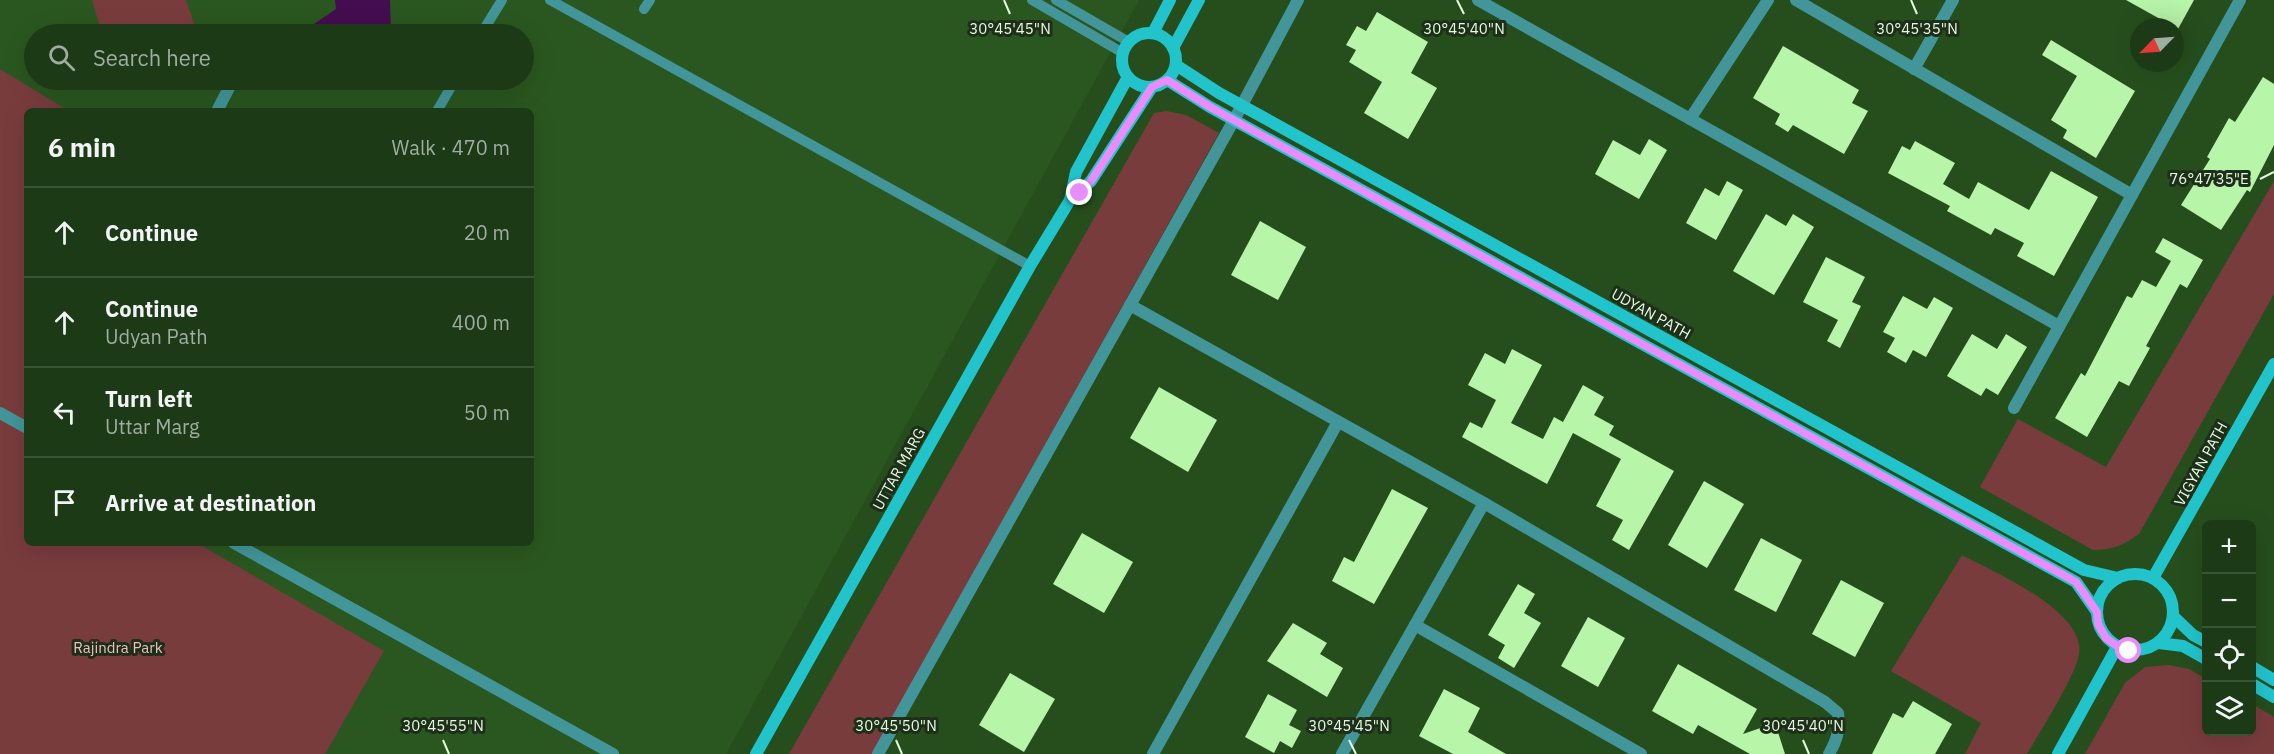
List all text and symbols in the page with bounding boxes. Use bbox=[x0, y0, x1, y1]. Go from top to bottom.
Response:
north arrow bbox=[2130, 18, 2184, 72]
text: 30°45'45"N bbox=[969, 19, 1051, 38]
text: 30°45'40"N bbox=[1423, 19, 1505, 38]
text: 30°45'35"N bbox=[1876, 19, 1958, 38]
search box bbox=[24, 24, 534, 90]
icon: search bbox=[45, 41, 78, 74]
text: Search here bbox=[93, 43, 211, 72]
text: 6 min bbox=[48, 130, 116, 164]
text: Walk · 470 m bbox=[392, 134, 510, 161]
text: 76°47'35"E bbox=[2169, 169, 2249, 188]
route end bbox=[1066, 179, 1092, 205]
icon: ahead bbox=[48, 216, 81, 249]
text: Continue bbox=[105, 218, 198, 247]
text: 20 m bbox=[464, 219, 510, 246]
street label: UDYAN PATH bbox=[1608, 284, 1694, 343]
text: Continue bbox=[105, 294, 198, 323]
icon: ahead bbox=[48, 306, 81, 339]
text: 400 m bbox=[452, 309, 510, 336]
text: Udyan Path bbox=[105, 323, 208, 350]
text: Turn left bbox=[105, 384, 193, 413]
icon: left bbox=[48, 396, 81, 429]
text: 50 m bbox=[464, 399, 510, 426]
text: Uttar Marg bbox=[105, 413, 200, 440]
street label: VIGYAN PATH bbox=[2170, 418, 2231, 509]
street label: UTTAR MARG bbox=[868, 424, 929, 513]
icon: arrive bbox=[48, 486, 81, 519]
text: Arrive at destination bbox=[105, 488, 316, 517]
map controls bbox=[2202, 520, 2256, 736]
button: + bbox=[2202, 520, 2256, 574]
button: − bbox=[2202, 574, 2256, 628]
button: locate bbox=[2202, 628, 2256, 682]
route start bbox=[2115, 637, 2141, 663]
park label: Rajindra Park bbox=[73, 638, 163, 657]
button: layers bbox=[2202, 682, 2256, 736]
text: 30°45'55"N bbox=[402, 716, 484, 735]
text: 30°45'50"N bbox=[855, 716, 937, 735]
text: 30°45'45"N bbox=[1308, 716, 1390, 735]
text: 30°45'40"N bbox=[1762, 716, 1844, 735]

